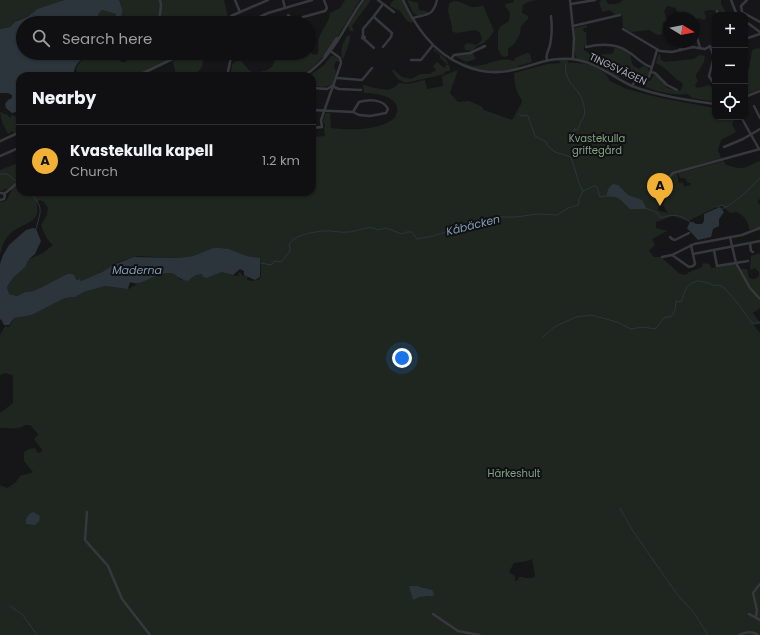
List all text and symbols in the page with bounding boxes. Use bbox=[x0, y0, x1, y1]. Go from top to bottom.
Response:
north arrow bbox=[664, 12, 700, 48]
map controls bbox=[712, 12, 748, 120]
button: + bbox=[712, 12, 748, 48]
search box bbox=[16, 16, 316, 60]
icon: search bbox=[30, 27, 52, 49]
text: Search here bbox=[62, 28, 152, 49]
button: − bbox=[712, 48, 748, 84]
street label: TINGSVÄGEN bbox=[587, 49, 649, 89]
button: locate bbox=[712, 84, 748, 120]
text: Nearby bbox=[32, 86, 96, 110]
park label: Kvastekulla griftegård bbox=[569, 131, 625, 158]
text: Kvastekulla kapell bbox=[70, 140, 213, 161]
text: A bbox=[40, 151, 50, 170]
text: 1.2 km bbox=[262, 151, 300, 170]
text: Church bbox=[70, 162, 118, 181]
pin: A bbox=[647, 173, 673, 206]
water label: Kåbäcken bbox=[444, 211, 502, 239]
water label: Maderna bbox=[112, 262, 162, 278]
your location bbox=[392, 348, 412, 368]
park label: Härkeshult bbox=[488, 466, 541, 481]

